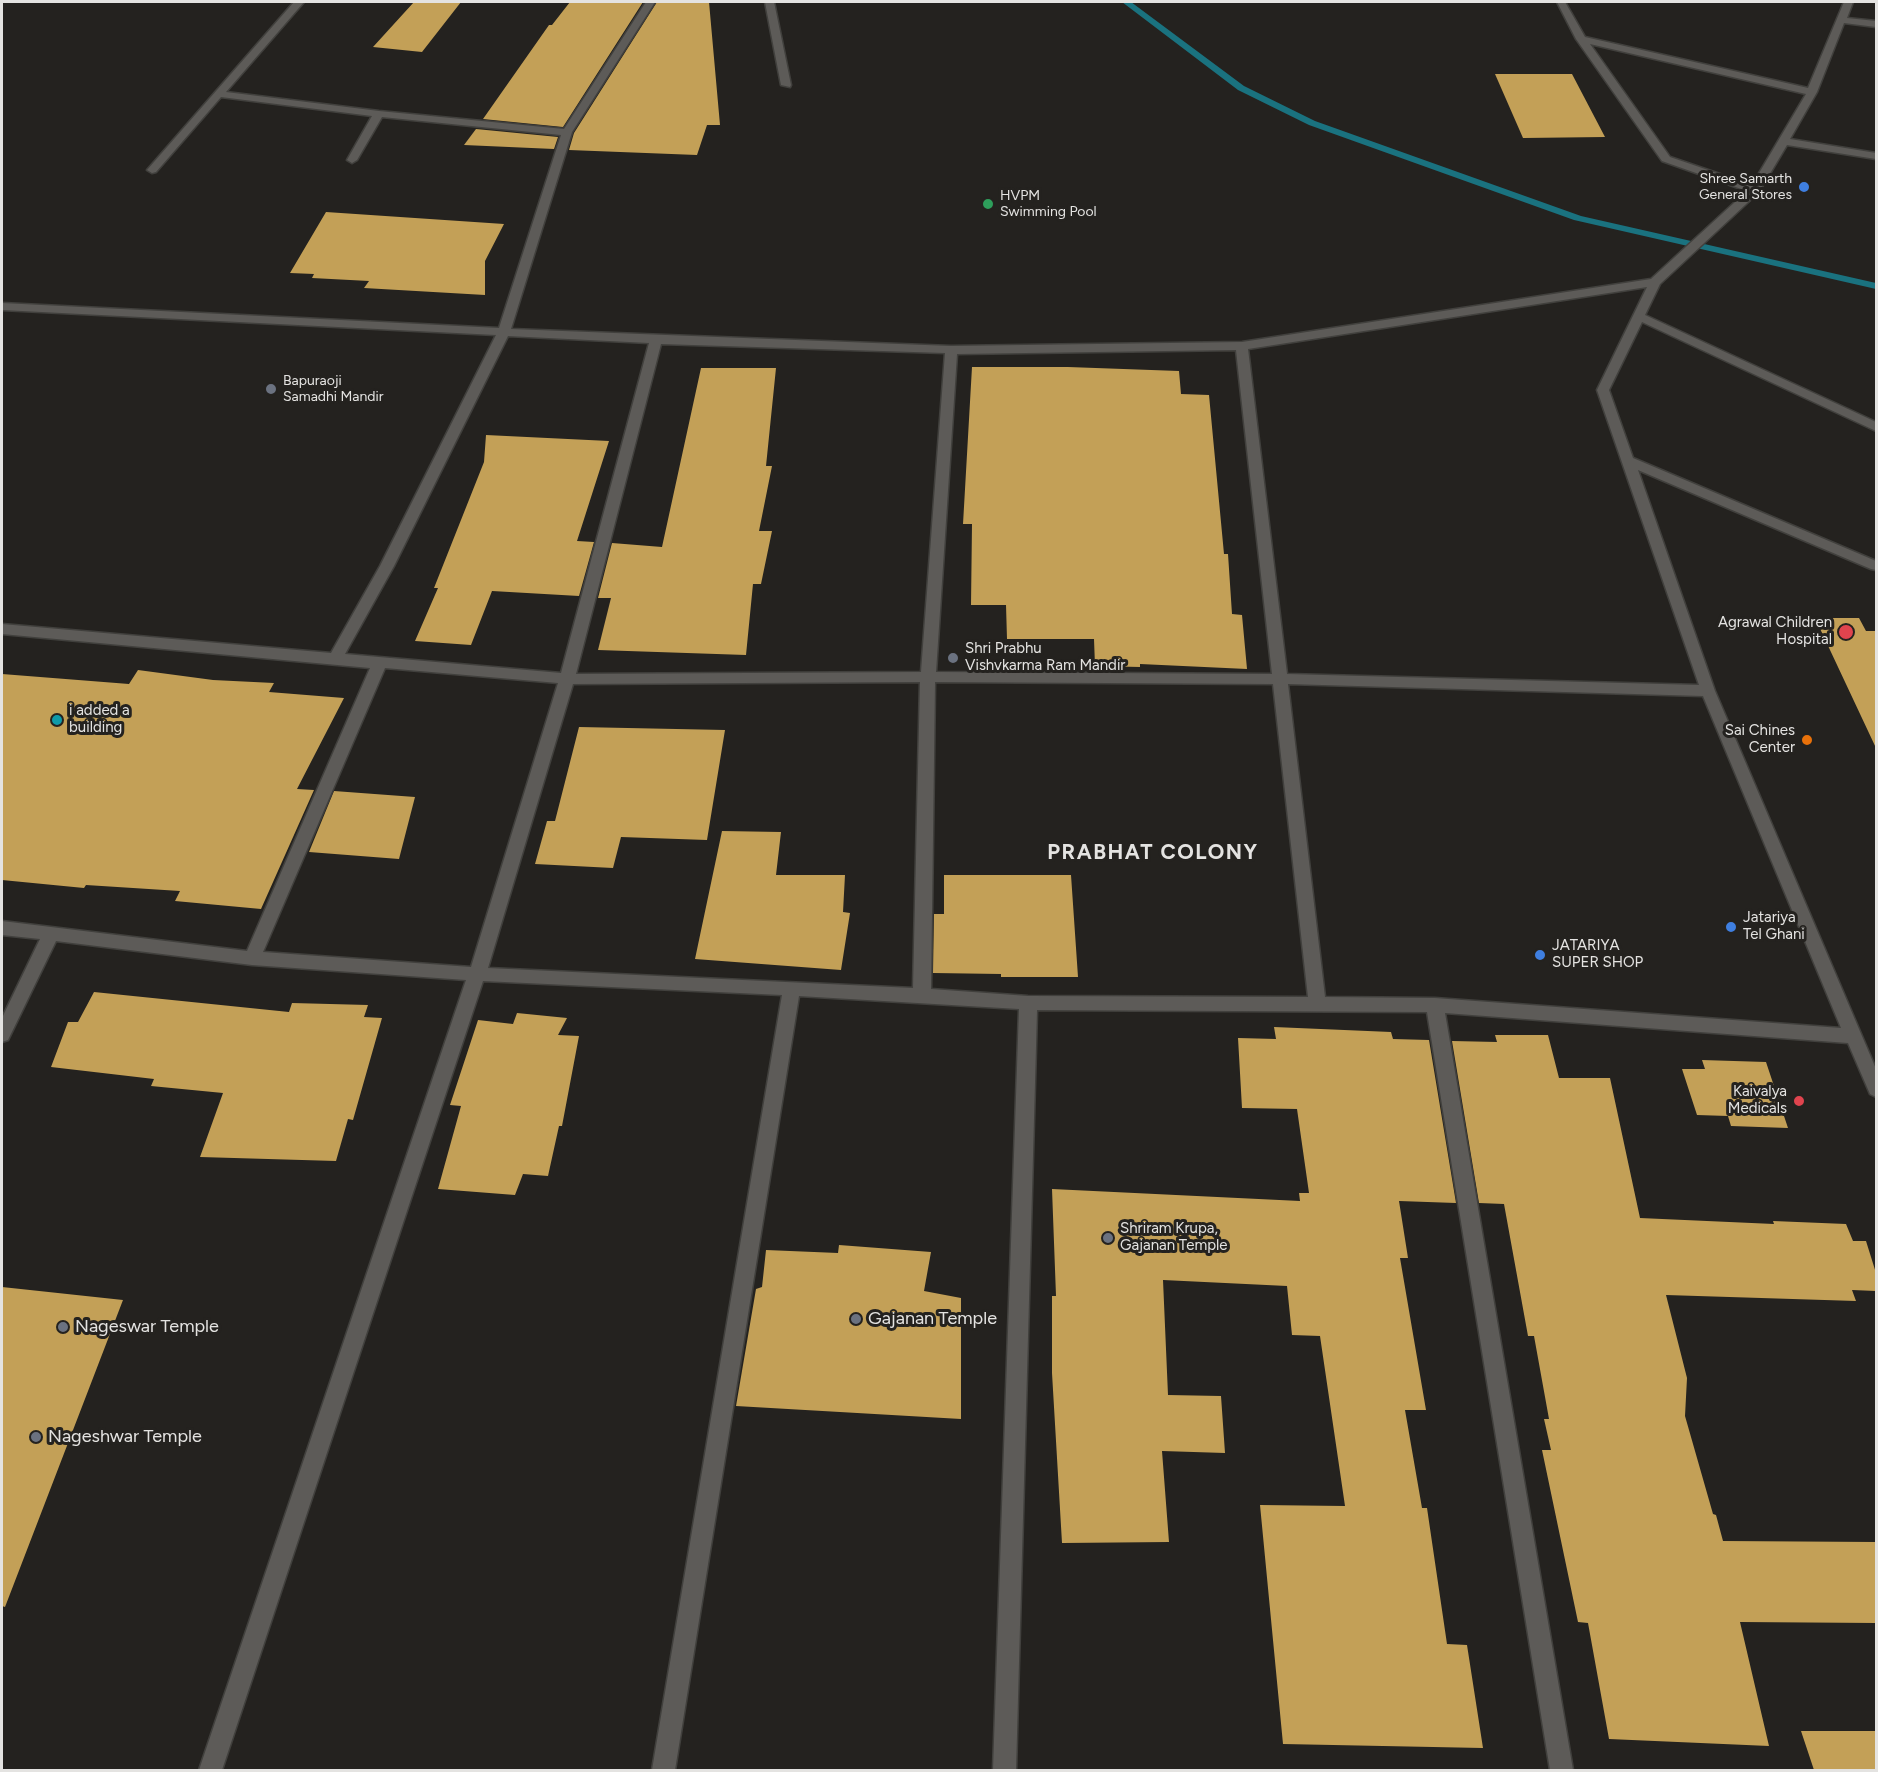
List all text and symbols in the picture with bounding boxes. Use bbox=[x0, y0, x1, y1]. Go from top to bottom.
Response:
place label: Shree Samarth General Stores bbox=[1699, 171, 1792, 204]
marker: Shree Samarth General Stores bbox=[1797, 180, 1811, 194]
place label: HVPM Swimming Pool bbox=[1000, 188, 1097, 220]
marker: HVPM Swimming Pool bbox=[981, 197, 995, 211]
place label: Bapuraoji Samadhi Mandir bbox=[283, 373, 383, 406]
marker: Bapuraoji Samadhi Mandir bbox=[264, 382, 278, 396]
place label: Agrawal Children Hospital bbox=[1718, 614, 1832, 649]
marker: Agrawal Children Hospital bbox=[1837, 623, 1855, 641]
place label: Shri Prabhu Vishvkarma Ram Mandir bbox=[965, 640, 1125, 675]
marker: Shri Prabhu Vishvkarma Ram Mandir bbox=[946, 651, 960, 665]
place label: i added a building bbox=[69, 702, 130, 737]
marker: i added a building bbox=[50, 713, 64, 727]
place label: Sai Chines Center bbox=[1725, 722, 1795, 757]
marker: Sai Chines Center bbox=[1800, 733, 1814, 747]
district label: PRABHAT COLONY bbox=[1047, 840, 1259, 866]
place label: Jatariya Tel Ghani bbox=[1743, 909, 1805, 944]
marker: Jatariya Tel Ghani bbox=[1724, 920, 1738, 934]
place label: JATARIYA SUPER SHOP bbox=[1552, 937, 1643, 972]
marker: JATARIYA SUPER SHOP bbox=[1533, 948, 1547, 962]
place label: Kaivalya Medicals bbox=[1728, 1083, 1787, 1118]
marker: Kaivalya Medicals bbox=[1792, 1094, 1806, 1108]
place label: Shriram Krupa, Gajanan Temple bbox=[1120, 1220, 1227, 1255]
marker: Shriram Krupa, Gajanan Temple bbox=[1101, 1231, 1115, 1245]
place label: Gajanan Temple bbox=[868, 1308, 997, 1330]
marker: Gajanan Temple bbox=[849, 1312, 863, 1326]
place label: Nageswar Temple bbox=[75, 1316, 219, 1338]
marker: Nageswar Temple bbox=[56, 1320, 70, 1334]
place label: Nageshwar Temple bbox=[48, 1426, 202, 1448]
marker: Nageshwar Temple bbox=[29, 1430, 43, 1444]

